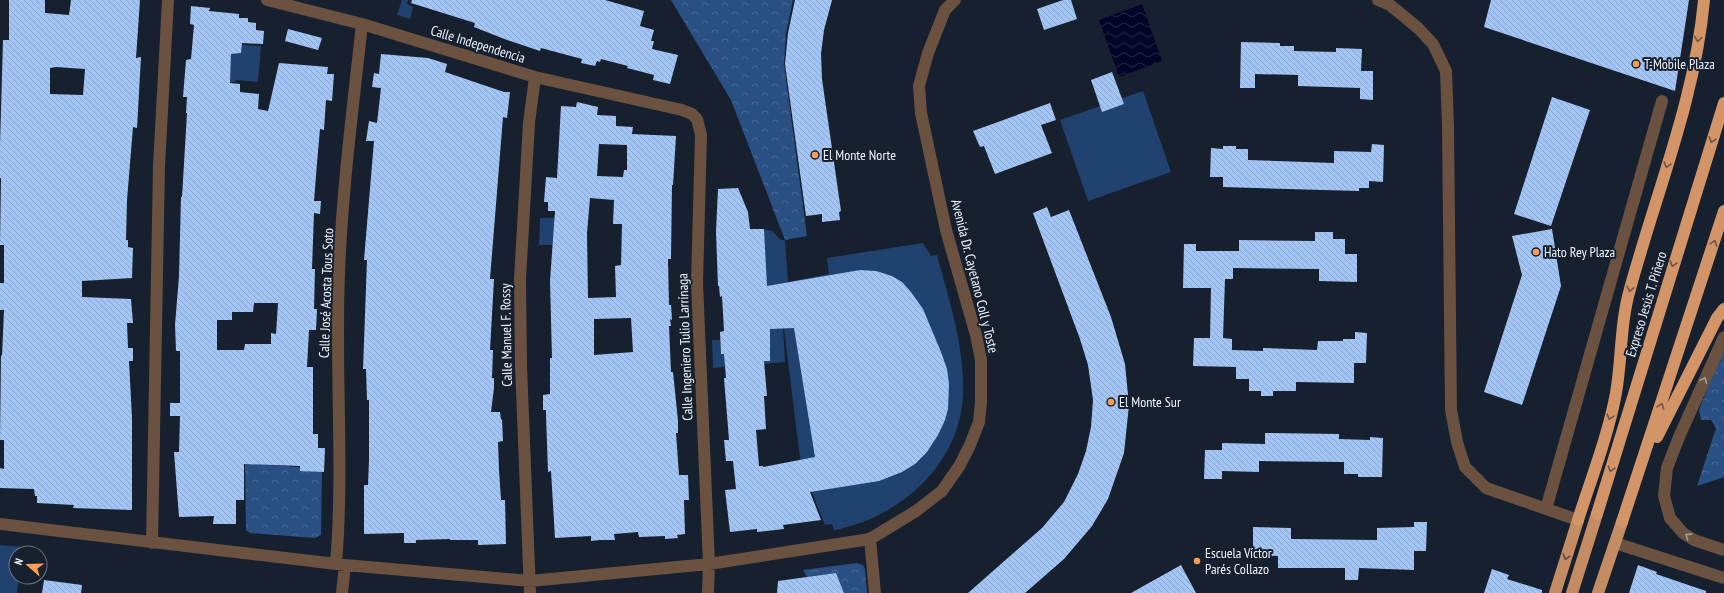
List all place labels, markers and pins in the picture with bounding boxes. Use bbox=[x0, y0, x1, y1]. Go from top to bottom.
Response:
place label: T-Mobile Plaza bbox=[1644, 55, 1715, 73]
marker: T-Mobile Plaza bbox=[1631, 59, 1641, 69]
place label: El Monte Norte bbox=[823, 146, 896, 164]
marker: El Monte Norte bbox=[810, 150, 820, 160]
place label: Hato Rey Plaza bbox=[1544, 243, 1615, 261]
marker: Hato Rey Plaza bbox=[1531, 247, 1541, 257]
place label: El Monte Sur bbox=[1119, 393, 1181, 411]
marker: El Monte Sur bbox=[1106, 397, 1116, 407]
place label: Escuela Víctor Parés Collazo bbox=[1205, 544, 1272, 578]
marker: Escuela Víctor Parés Collazo bbox=[1192, 556, 1202, 566]

